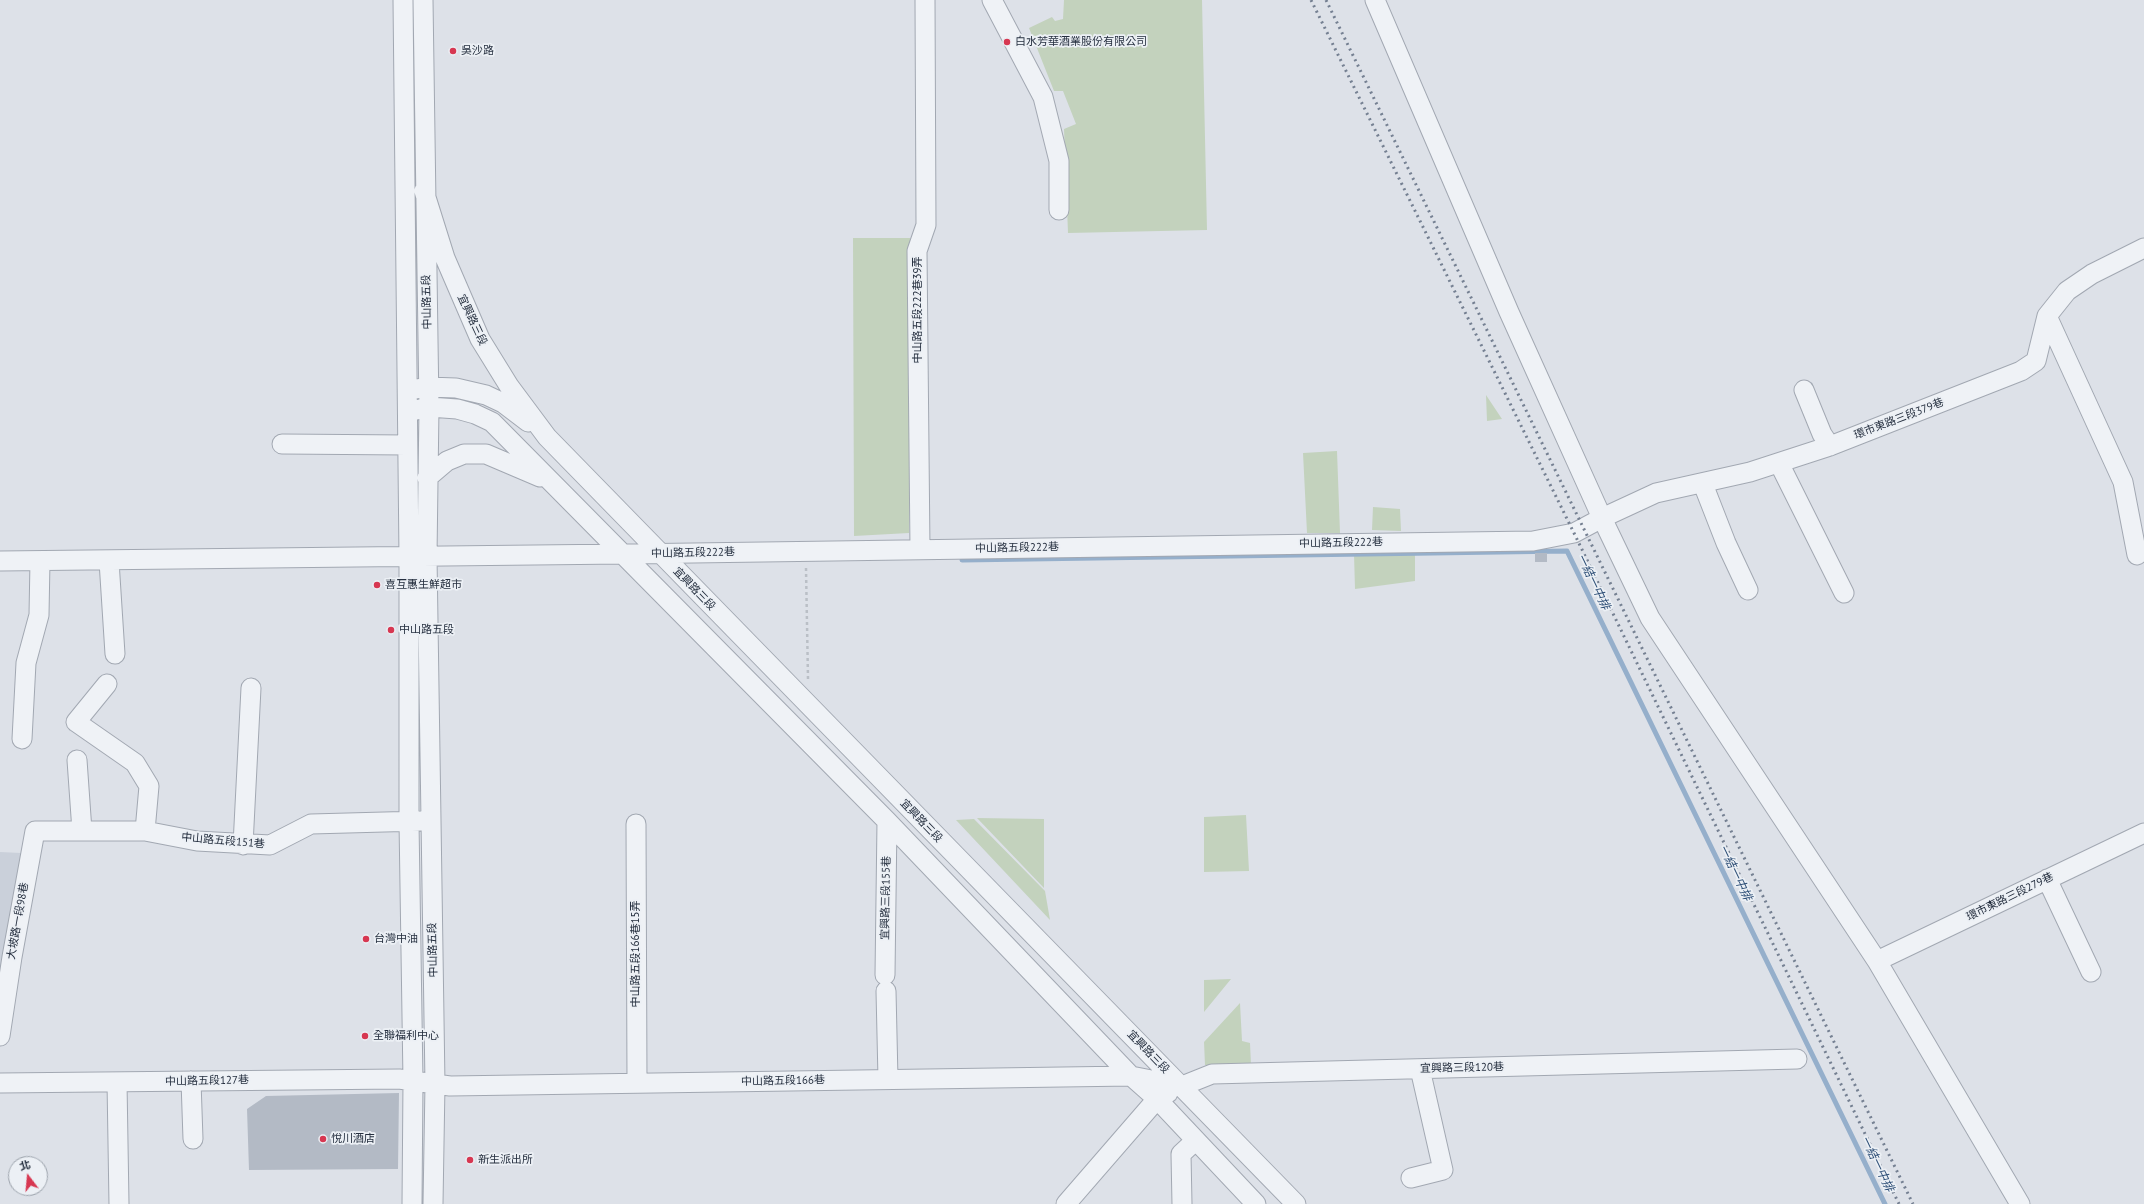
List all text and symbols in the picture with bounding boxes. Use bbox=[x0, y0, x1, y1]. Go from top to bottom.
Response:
place label: 白水芳華酒業股份有限公司 bbox=[1015, 35, 1147, 49]
marker: 白水芳華酒業股份有限公司 bbox=[1002, 37, 1012, 47]
place label: 吳沙路 bbox=[461, 44, 494, 58]
marker: 吳沙路 bbox=[448, 46, 458, 56]
street label: 中山路五段222巷39弄 bbox=[911, 257, 925, 363]
street label: 中山路五段 bbox=[420, 274, 434, 330]
street label: 宜興路三段 bbox=[454, 292, 490, 348]
street label: 環市東路三段379巷 bbox=[1852, 396, 1946, 442]
street label: 中山路五段222巷 bbox=[1299, 536, 1383, 550]
street label: 中山路五段222巷 bbox=[975, 541, 1059, 555]
street label: 中山路五段222巷 bbox=[651, 546, 735, 560]
water label: 一結一中排 bbox=[1573, 552, 1613, 612]
street label: 宜興路三段 bbox=[670, 565, 718, 613]
place label: 喜互惠生鮮超市 bbox=[385, 578, 462, 592]
marker: 喜互惠生鮮超市 bbox=[372, 580, 382, 590]
place label: 中山路五段 bbox=[399, 623, 454, 637]
marker: 中山路五段 bbox=[386, 625, 396, 635]
street label: 宜興路三段 bbox=[897, 797, 945, 845]
street label: 中山路五段151巷 bbox=[181, 831, 265, 851]
water label: 一結一中排 bbox=[1715, 843, 1755, 903]
street label: 宜興路三段155巷 bbox=[879, 856, 893, 940]
street label: 環市東路三段279巷 bbox=[1964, 870, 2056, 924]
street label: 大坡路一段98巷 bbox=[5, 881, 31, 961]
street label: 中山路五段166巷15弄 bbox=[629, 901, 643, 1007]
street label: 中山路五段 bbox=[426, 922, 440, 978]
place label: 台灣中油 bbox=[374, 932, 418, 946]
marker: 台灣中油 bbox=[361, 934, 371, 944]
street label: 宜興路三段 bbox=[1124, 1028, 1172, 1076]
place label: 全聯福利中心 bbox=[373, 1029, 439, 1043]
marker: 全聯福利中心 bbox=[360, 1031, 370, 1041]
street label: 宜興路三段120巷 bbox=[1420, 1061, 1504, 1075]
street label: 中山路五段127巷 bbox=[165, 1074, 249, 1088]
street label: 中山路五段166巷 bbox=[741, 1074, 825, 1088]
place label: 悅川酒店 bbox=[331, 1132, 375, 1146]
marker: 悅川酒店 bbox=[318, 1134, 328, 1144]
water label: 一結一中排 bbox=[1857, 1134, 1897, 1194]
place label: 新生派出所 bbox=[478, 1153, 533, 1167]
marker: 新生派出所 bbox=[465, 1155, 475, 1165]
north arrow bbox=[8, 1156, 48, 1196]
text: 北 bbox=[18, 1157, 32, 1174]

